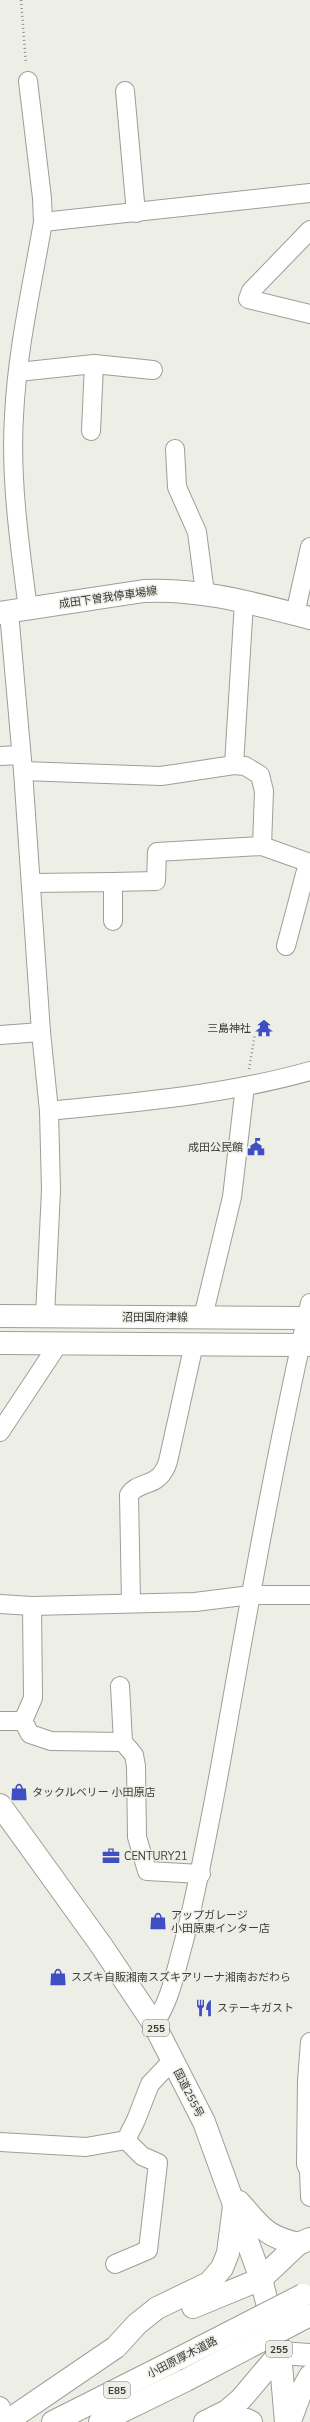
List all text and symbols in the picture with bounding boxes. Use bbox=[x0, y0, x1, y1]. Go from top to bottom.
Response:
street label: 成田下曽我停車場線 bbox=[58, 583, 158, 612]
temple icon: 三島神社 bbox=[254, 1018, 274, 1038]
place label: 三島神社 bbox=[207, 1021, 251, 1036]
public building icon: 成田公民館 bbox=[246, 1137, 266, 1157]
place label: 成田公民館 bbox=[188, 1140, 243, 1155]
street label: 沼田国府津線 bbox=[122, 1310, 188, 1325]
shop icon: タックルベリー 小田原店 bbox=[9, 1782, 29, 1802]
place label: タックルベリー 小田原店 bbox=[32, 1785, 156, 1800]
office icon: CENTURY21 bbox=[101, 1846, 121, 1866]
place label: CENTURY21 bbox=[124, 1849, 188, 1864]
place label: アップガレージ 小田原東インター店 bbox=[171, 1908, 270, 1936]
shop icon: アップガレージ 小田原東インター店 bbox=[148, 1911, 168, 1931]
shop icon: スズキ自販湘南スズキアリーナ湘南おだわら bbox=[48, 1967, 68, 1987]
place label: スズキ自販湘南スズキアリーナ湘南おだわら bbox=[71, 1970, 291, 1985]
restaurant icon: ステーキガスト bbox=[194, 1998, 214, 2018]
place label: ステーキガスト bbox=[217, 2001, 294, 2016]
road number: 255 bbox=[143, 2020, 169, 2036]
street label: 国道255号 bbox=[170, 2066, 207, 2120]
street label: 小田原厚木道路 bbox=[145, 2333, 220, 2382]
road number: 255 bbox=[266, 2341, 292, 2357]
road number: E85 bbox=[104, 2382, 130, 2398]

